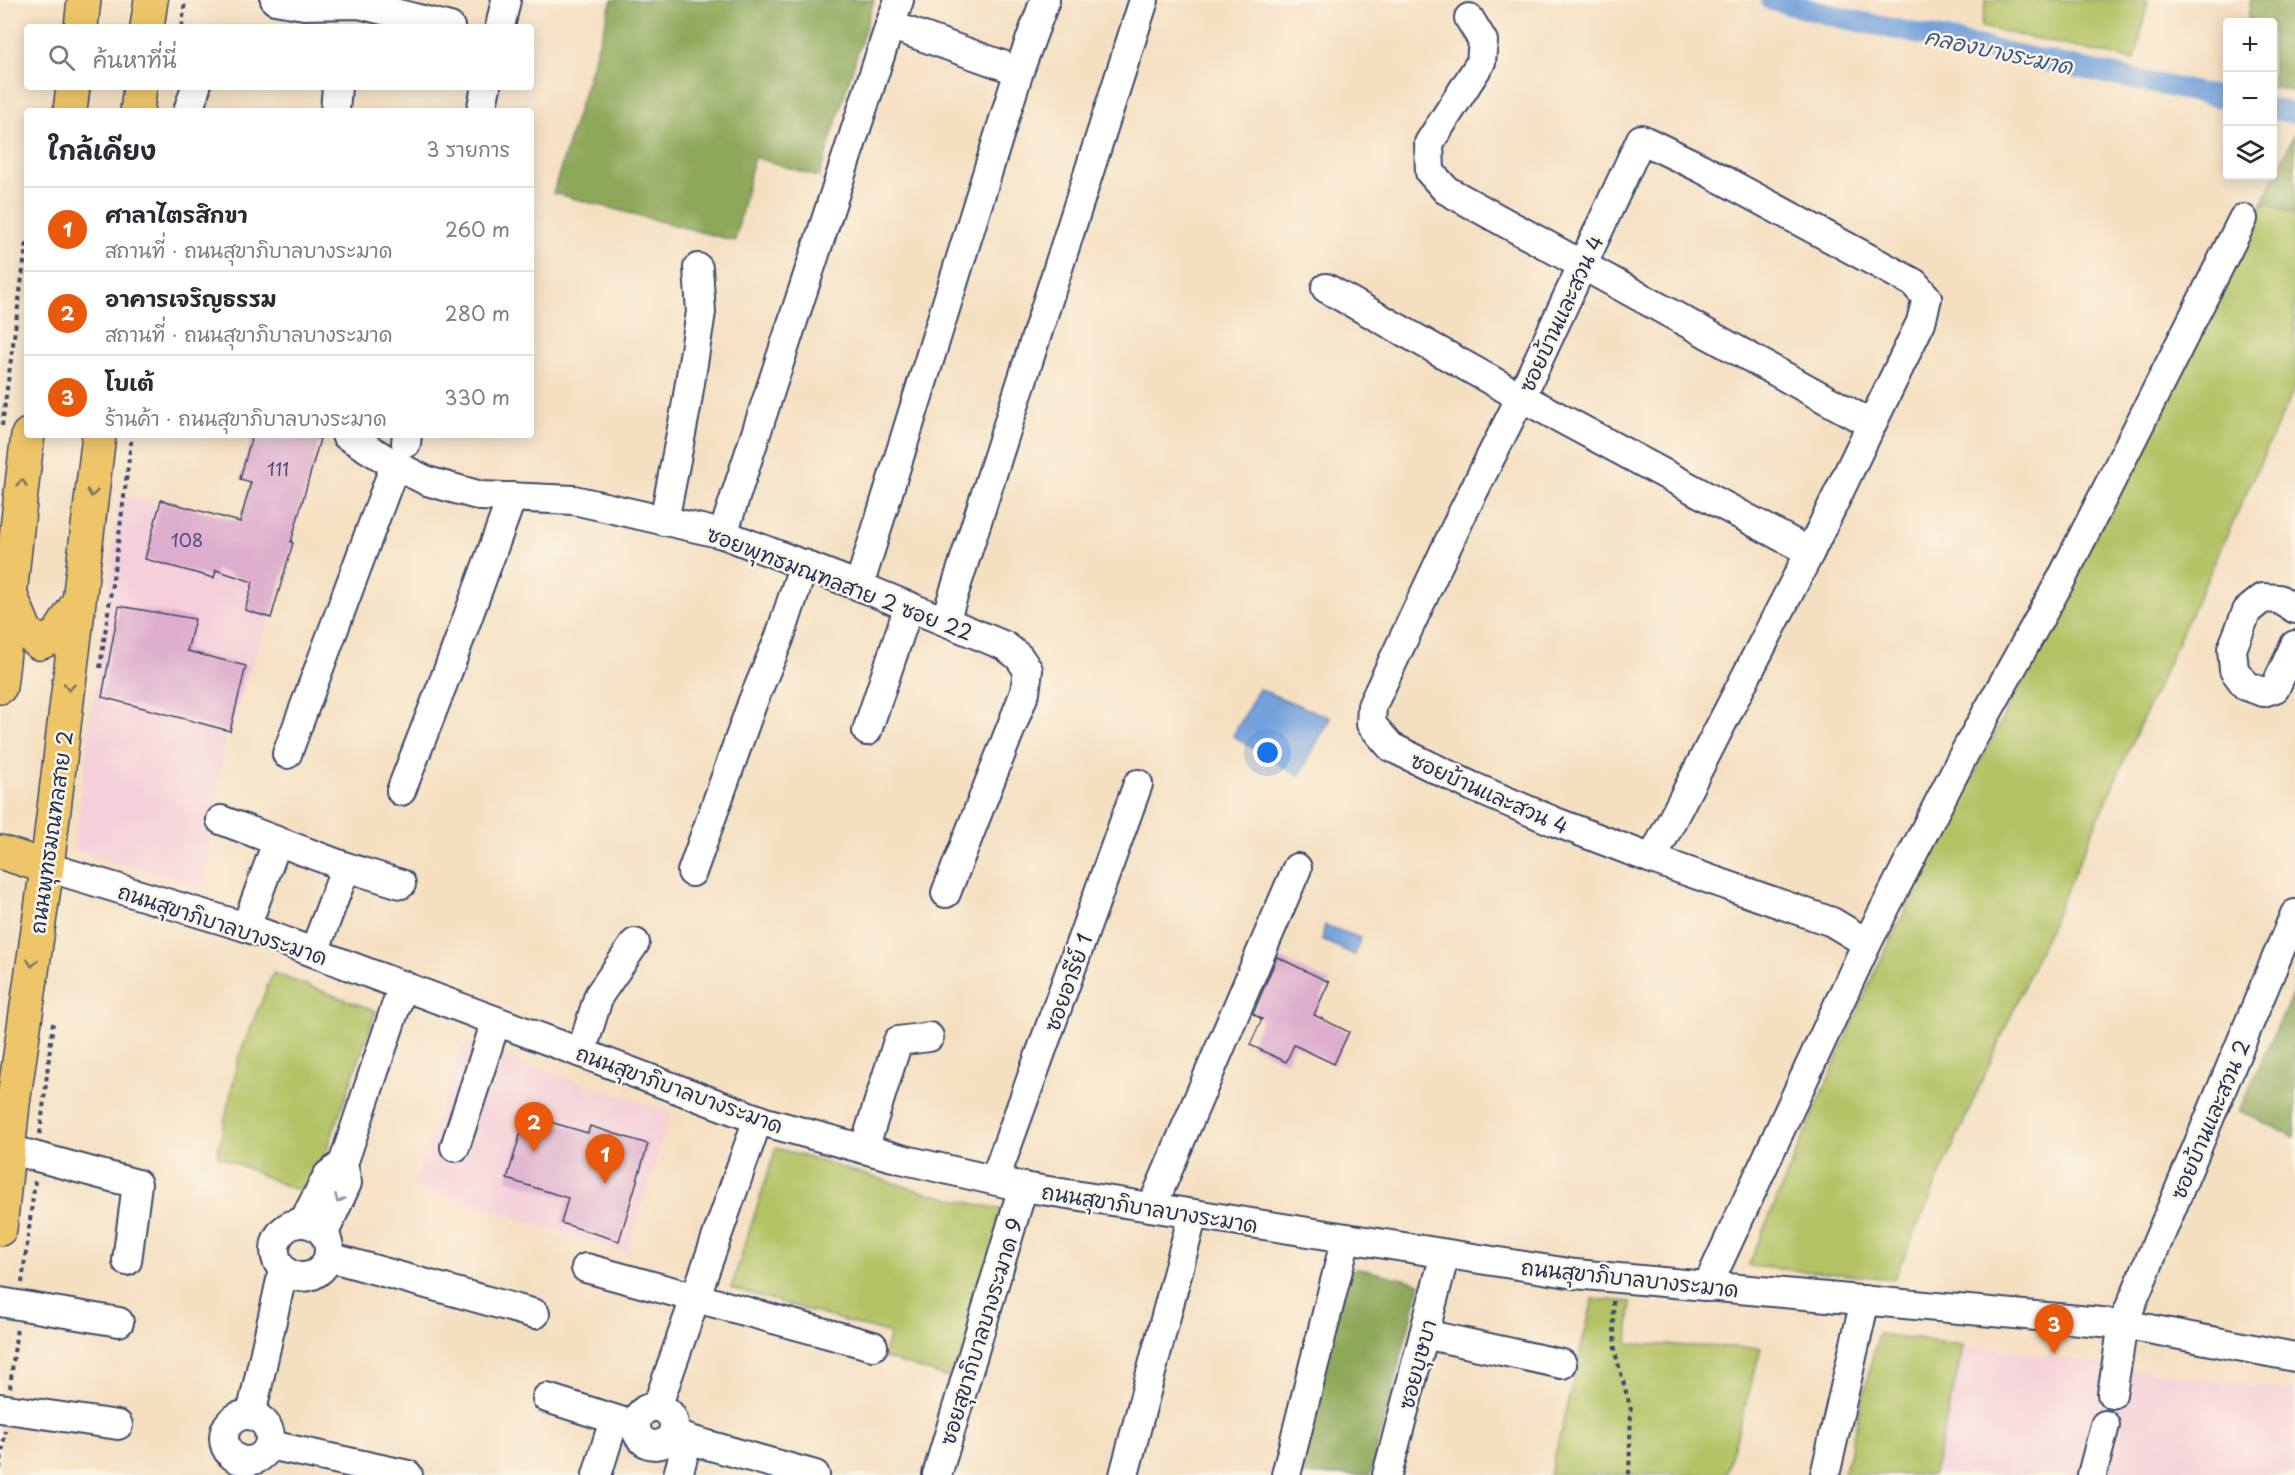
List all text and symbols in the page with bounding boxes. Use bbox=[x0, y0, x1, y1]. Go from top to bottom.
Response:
water label: คลองบางระมาด bbox=[1922, 18, 2077, 82]
map controls bbox=[2223, 18, 2277, 180]
button: + bbox=[2223, 18, 2277, 72]
search box bbox=[24, 24, 534, 90]
icon: search bbox=[45, 41, 78, 74]
text: ค้นหาที่นี่ bbox=[93, 42, 177, 75]
button: − bbox=[2223, 72, 2277, 126]
button: layers bbox=[2223, 126, 2277, 180]
text: ใกล้เคียง bbox=[48, 130, 156, 169]
text: 3 รายการ bbox=[426, 134, 510, 164]
text: ศาลาไตรสิกขา bbox=[105, 197, 248, 230]
text: 1 bbox=[63, 214, 72, 244]
text: 260 m bbox=[445, 214, 510, 244]
street label: ซอยบ้านและสวน 4 bbox=[1510, 229, 1610, 397]
text: สถานที่ · ถนนสุขาภิบาลบางระมาด bbox=[105, 235, 392, 265]
text: อาคารเจริญธรรม bbox=[105, 281, 277, 314]
text: 2 bbox=[60, 298, 75, 328]
text: 280 m bbox=[445, 298, 510, 328]
text: สถานที่ · ถนนสุขาภิบาลบางระมาด bbox=[105, 319, 392, 349]
text: โบเต้ bbox=[105, 365, 154, 398]
text: 3 bbox=[61, 382, 74, 412]
text: 330 m bbox=[444, 382, 510, 412]
text: ร้านค้า · ถนนสุขาภิบาลบางระมาด bbox=[105, 403, 387, 433]
house number: 111 bbox=[267, 455, 289, 482]
one-way arrow bbox=[15, 478, 27, 488]
one-way arrow bbox=[86, 489, 99, 498]
street label: ซอยพุทธมณฑลสาย 2 ซอย 22 bbox=[702, 516, 978, 649]
house number: 108 bbox=[171, 526, 203, 553]
one-way arrow bbox=[63, 682, 76, 691]
street label: ถนนพุทธมณฑลสาย 2 bbox=[20, 728, 82, 936]
your location bbox=[1253, 738, 1282, 767]
street label: ซอยบ้านและสวน 4 bbox=[1406, 743, 1574, 841]
street label: ถนนสุขาภิบาลบางระมาด bbox=[113, 874, 332, 974]
street label: ซอยอารีย์ 1 bbox=[1035, 929, 1099, 1035]
one-way arrow bbox=[27, 959, 39, 968]
street label: ซอยบ้านและสวน 2 bbox=[2161, 1034, 2257, 1204]
street label: ถนนสุขาภิบาลบางระมาด bbox=[571, 1036, 788, 1142]
pin: 2 bbox=[514, 1102, 554, 1152]
pin: 1 bbox=[586, 1134, 624, 1184]
street label: ถนนสุขาภิบาลบางระมาด bbox=[1039, 1174, 1261, 1242]
one-way arrow bbox=[334, 1193, 346, 1204]
street label: ซอยสุขาภิบาลบางระมาด 9 bbox=[930, 1213, 1032, 1449]
street label: ถนนสุขาภิบาลบางระมาด bbox=[1519, 1250, 1740, 1306]
pin: 3 bbox=[2034, 1304, 2074, 1354]
street label: ซอยบุษบา bbox=[1389, 1316, 1445, 1413]

